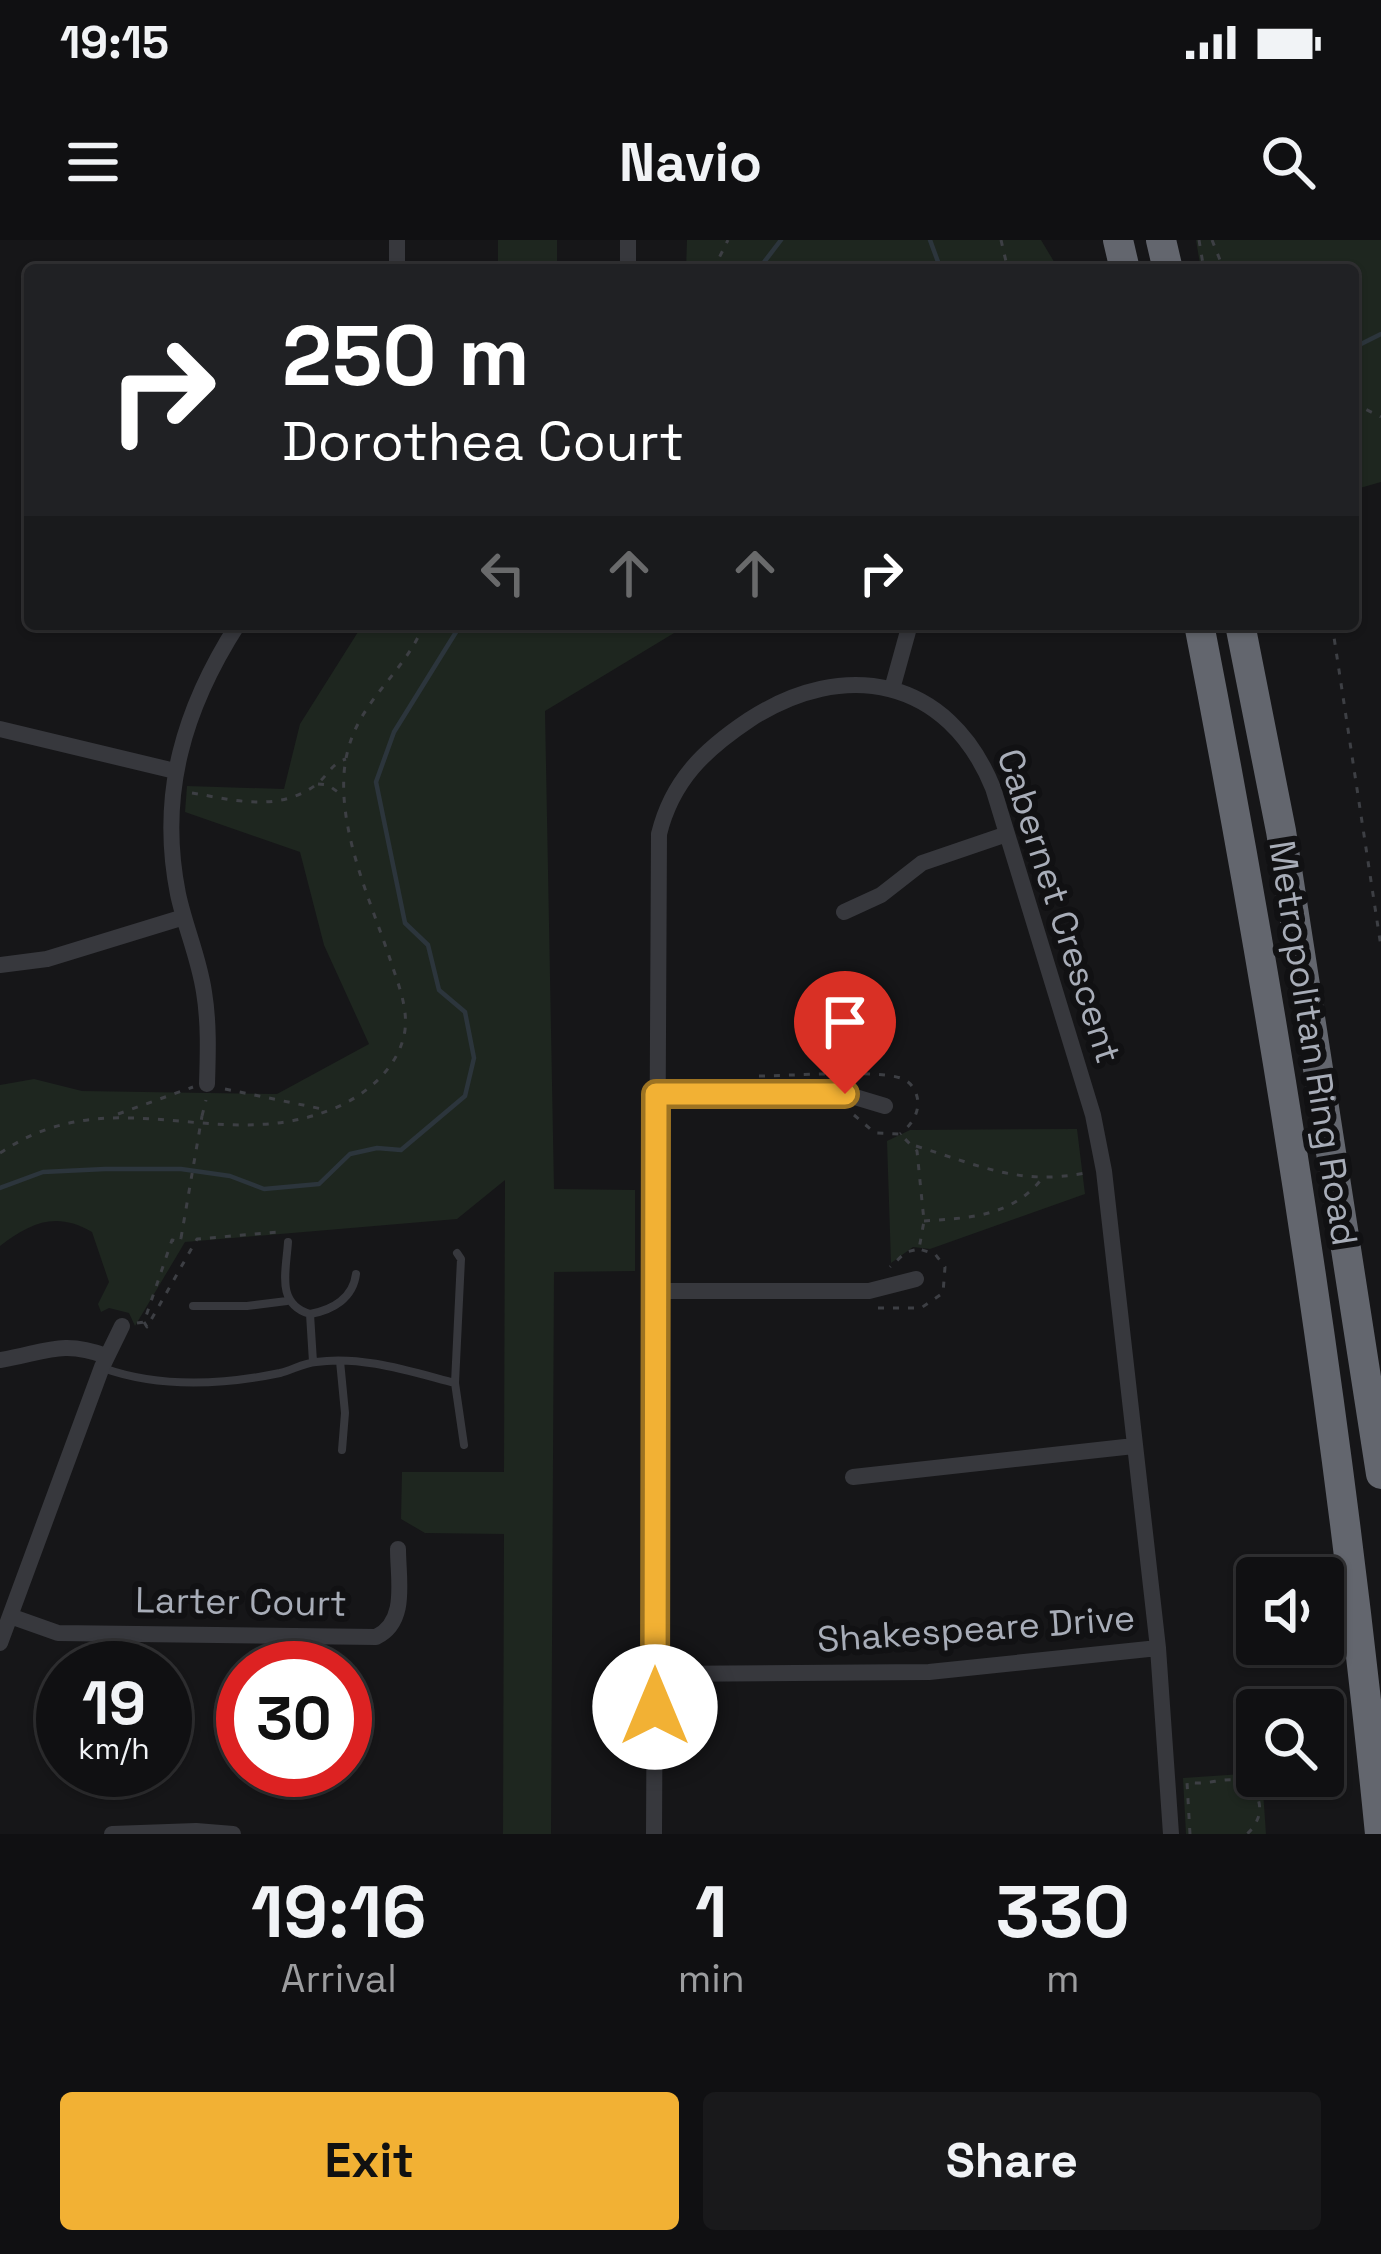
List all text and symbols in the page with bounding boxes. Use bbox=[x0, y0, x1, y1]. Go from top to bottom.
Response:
text: 19:15 bbox=[60, 14, 169, 71]
text: Navio bbox=[619, 128, 762, 197]
icon: menu bbox=[60, 129, 126, 195]
icon: search bbox=[1255, 129, 1321, 195]
text: 250 m bbox=[282, 302, 530, 410]
icon: right bbox=[84, 312, 240, 468]
text: Dorothea Court bbox=[282, 407, 684, 476]
icon: left bbox=[470, 540, 536, 606]
icon: ahead bbox=[596, 540, 662, 606]
icon: ahead bbox=[722, 540, 788, 606]
icon: right bbox=[848, 540, 914, 606]
street label: Cabernet Crescent bbox=[987, 743, 1131, 1069]
street label: Metropolitan Ring Road bbox=[1258, 837, 1368, 1249]
pin bbox=[794, 971, 896, 1094]
icon: arrive bbox=[812, 989, 878, 1055]
map controls bbox=[1236, 1557, 1344, 1797]
button: sound bbox=[1236, 1557, 1344, 1665]
street label: Larter Court bbox=[135, 1577, 347, 1627]
street label: Shakespeare Drive bbox=[816, 1595, 1136, 1663]
speed limit sign: 30 bbox=[216, 1641, 372, 1797]
position arrow bbox=[592, 1644, 718, 1770]
text: 19 bbox=[82, 1665, 146, 1742]
button: search bbox=[1236, 1689, 1344, 1797]
text: km/h bbox=[78, 1729, 150, 1768]
text: 19:16 bbox=[251, 1866, 427, 1958]
text: 1 bbox=[695, 1866, 727, 1958]
text: 330 bbox=[996, 1866, 1130, 1958]
text: Arrival bbox=[281, 1954, 397, 2003]
text: min bbox=[678, 1954, 745, 2003]
text: m bbox=[1046, 1954, 1080, 2003]
button: Exit bbox=[60, 2092, 679, 2230]
button: Share bbox=[703, 2092, 1321, 2230]

